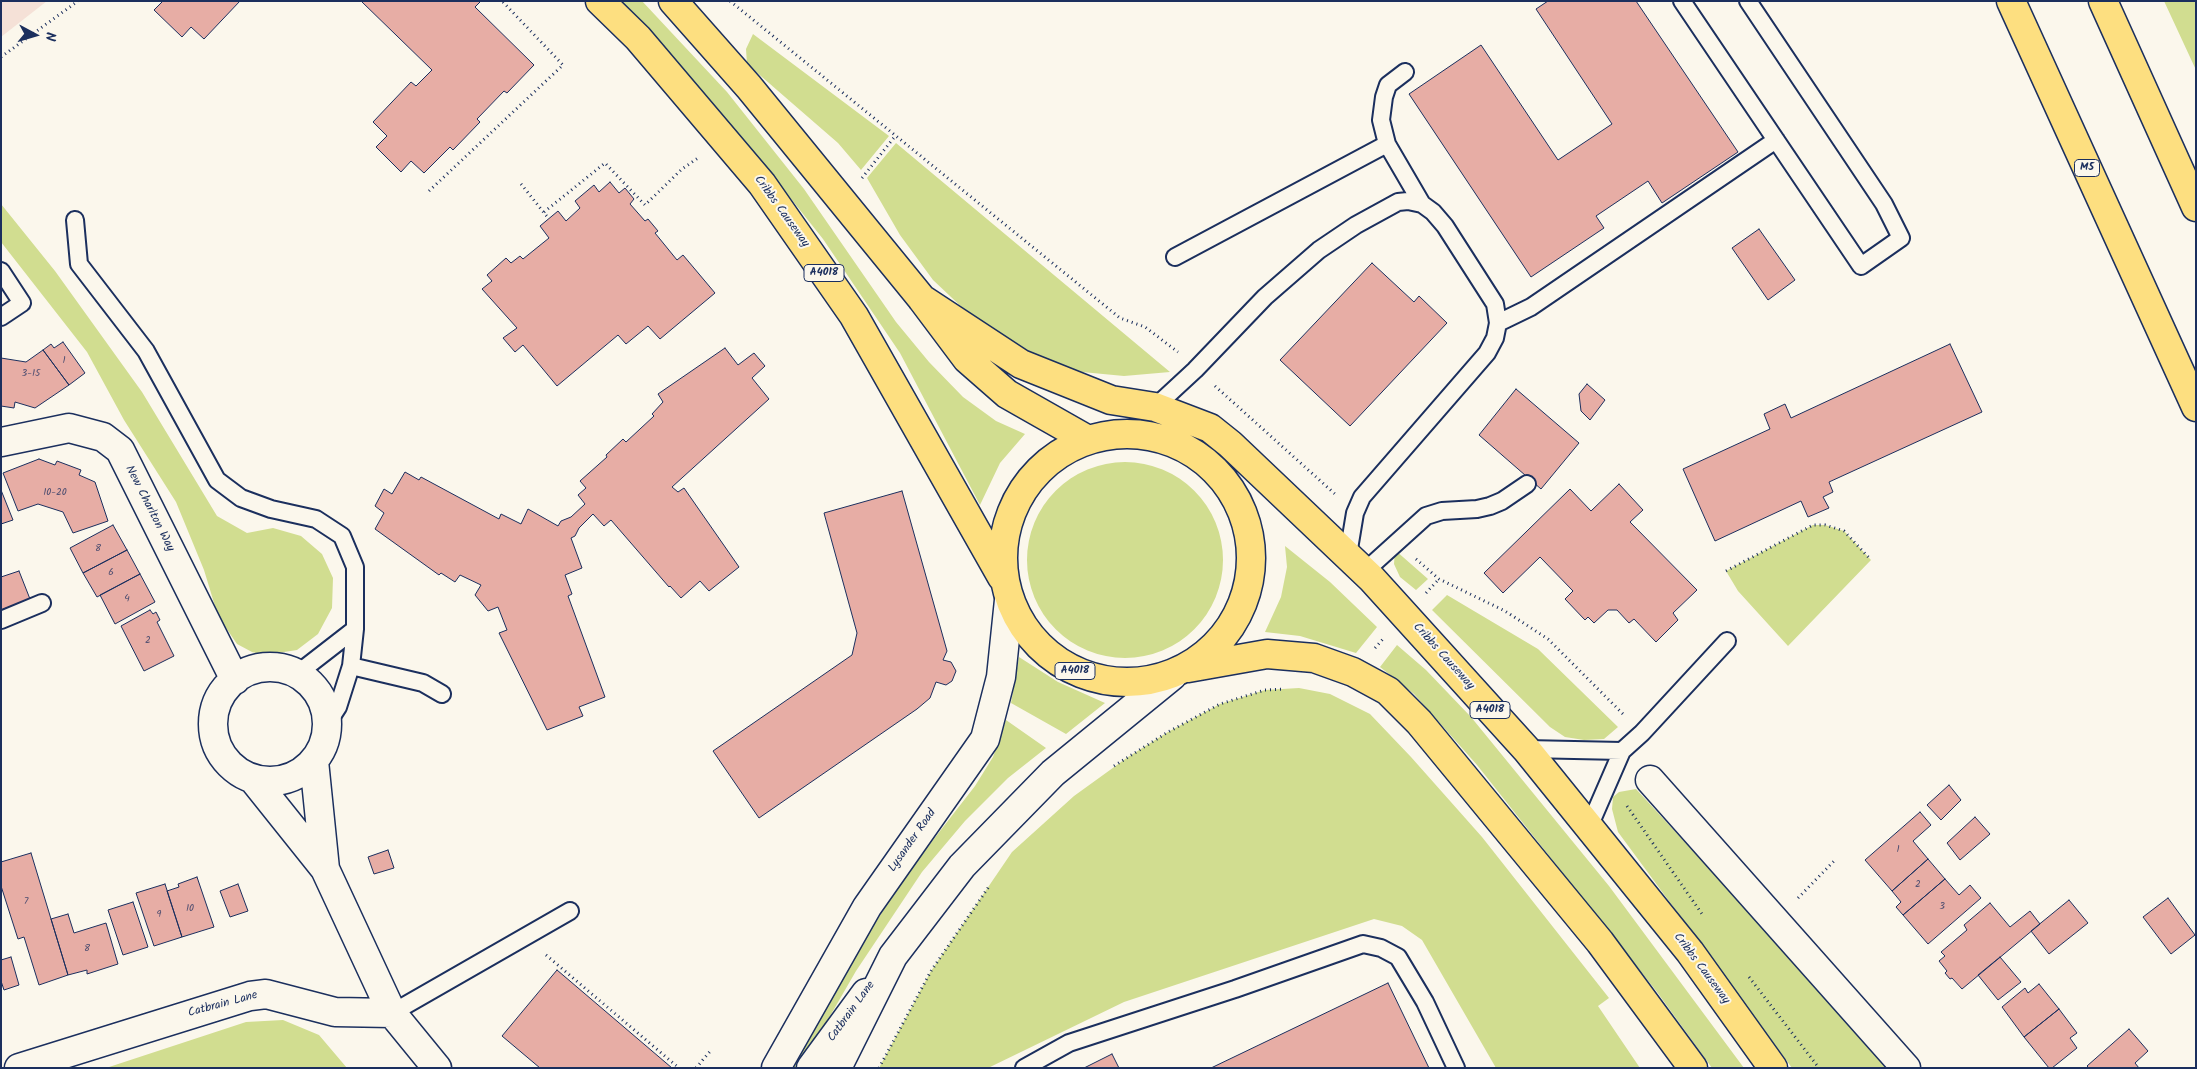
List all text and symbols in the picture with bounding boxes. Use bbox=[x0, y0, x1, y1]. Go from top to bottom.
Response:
north arrow bbox=[10, 10, 60, 60]
text: N bbox=[39, 31, 61, 42]
road number: M5 bbox=[2074, 160, 2100, 177]
street label: Cribbs Causeway bbox=[750, 173, 812, 251]
road number: A4018 bbox=[804, 264, 844, 282]
house number: 1 bbox=[62, 355, 66, 367]
house number: 3-15 bbox=[22, 368, 40, 380]
street label: New Charlton Way bbox=[121, 464, 177, 554]
house number: 10-20 bbox=[43, 487, 67, 499]
house number: 8 bbox=[95, 543, 101, 555]
house number: 6 bbox=[108, 567, 114, 579]
house number: 4 bbox=[124, 593, 130, 605]
street label: Cribbs Causeway bbox=[1409, 621, 1477, 693]
house number: 2 bbox=[145, 635, 151, 647]
road number: A4018 bbox=[1055, 662, 1095, 679]
road number: A4018 bbox=[1470, 702, 1510, 718]
street label: Lysander Road bbox=[886, 807, 940, 875]
house number: 1 bbox=[1896, 844, 1900, 856]
house number: 2 bbox=[1915, 879, 1921, 891]
house number: 7 bbox=[24, 896, 28, 908]
house number: 3 bbox=[1939, 901, 1945, 913]
house number: 10 bbox=[186, 903, 194, 915]
house number: 9 bbox=[157, 909, 161, 921]
street label: Cribbs Causeway bbox=[1670, 931, 1732, 1007]
house number: 8 bbox=[84, 943, 90, 955]
street label: Catbrain Lane bbox=[825, 979, 879, 1045]
street label: Catbrain Lane bbox=[187, 989, 259, 1021]

